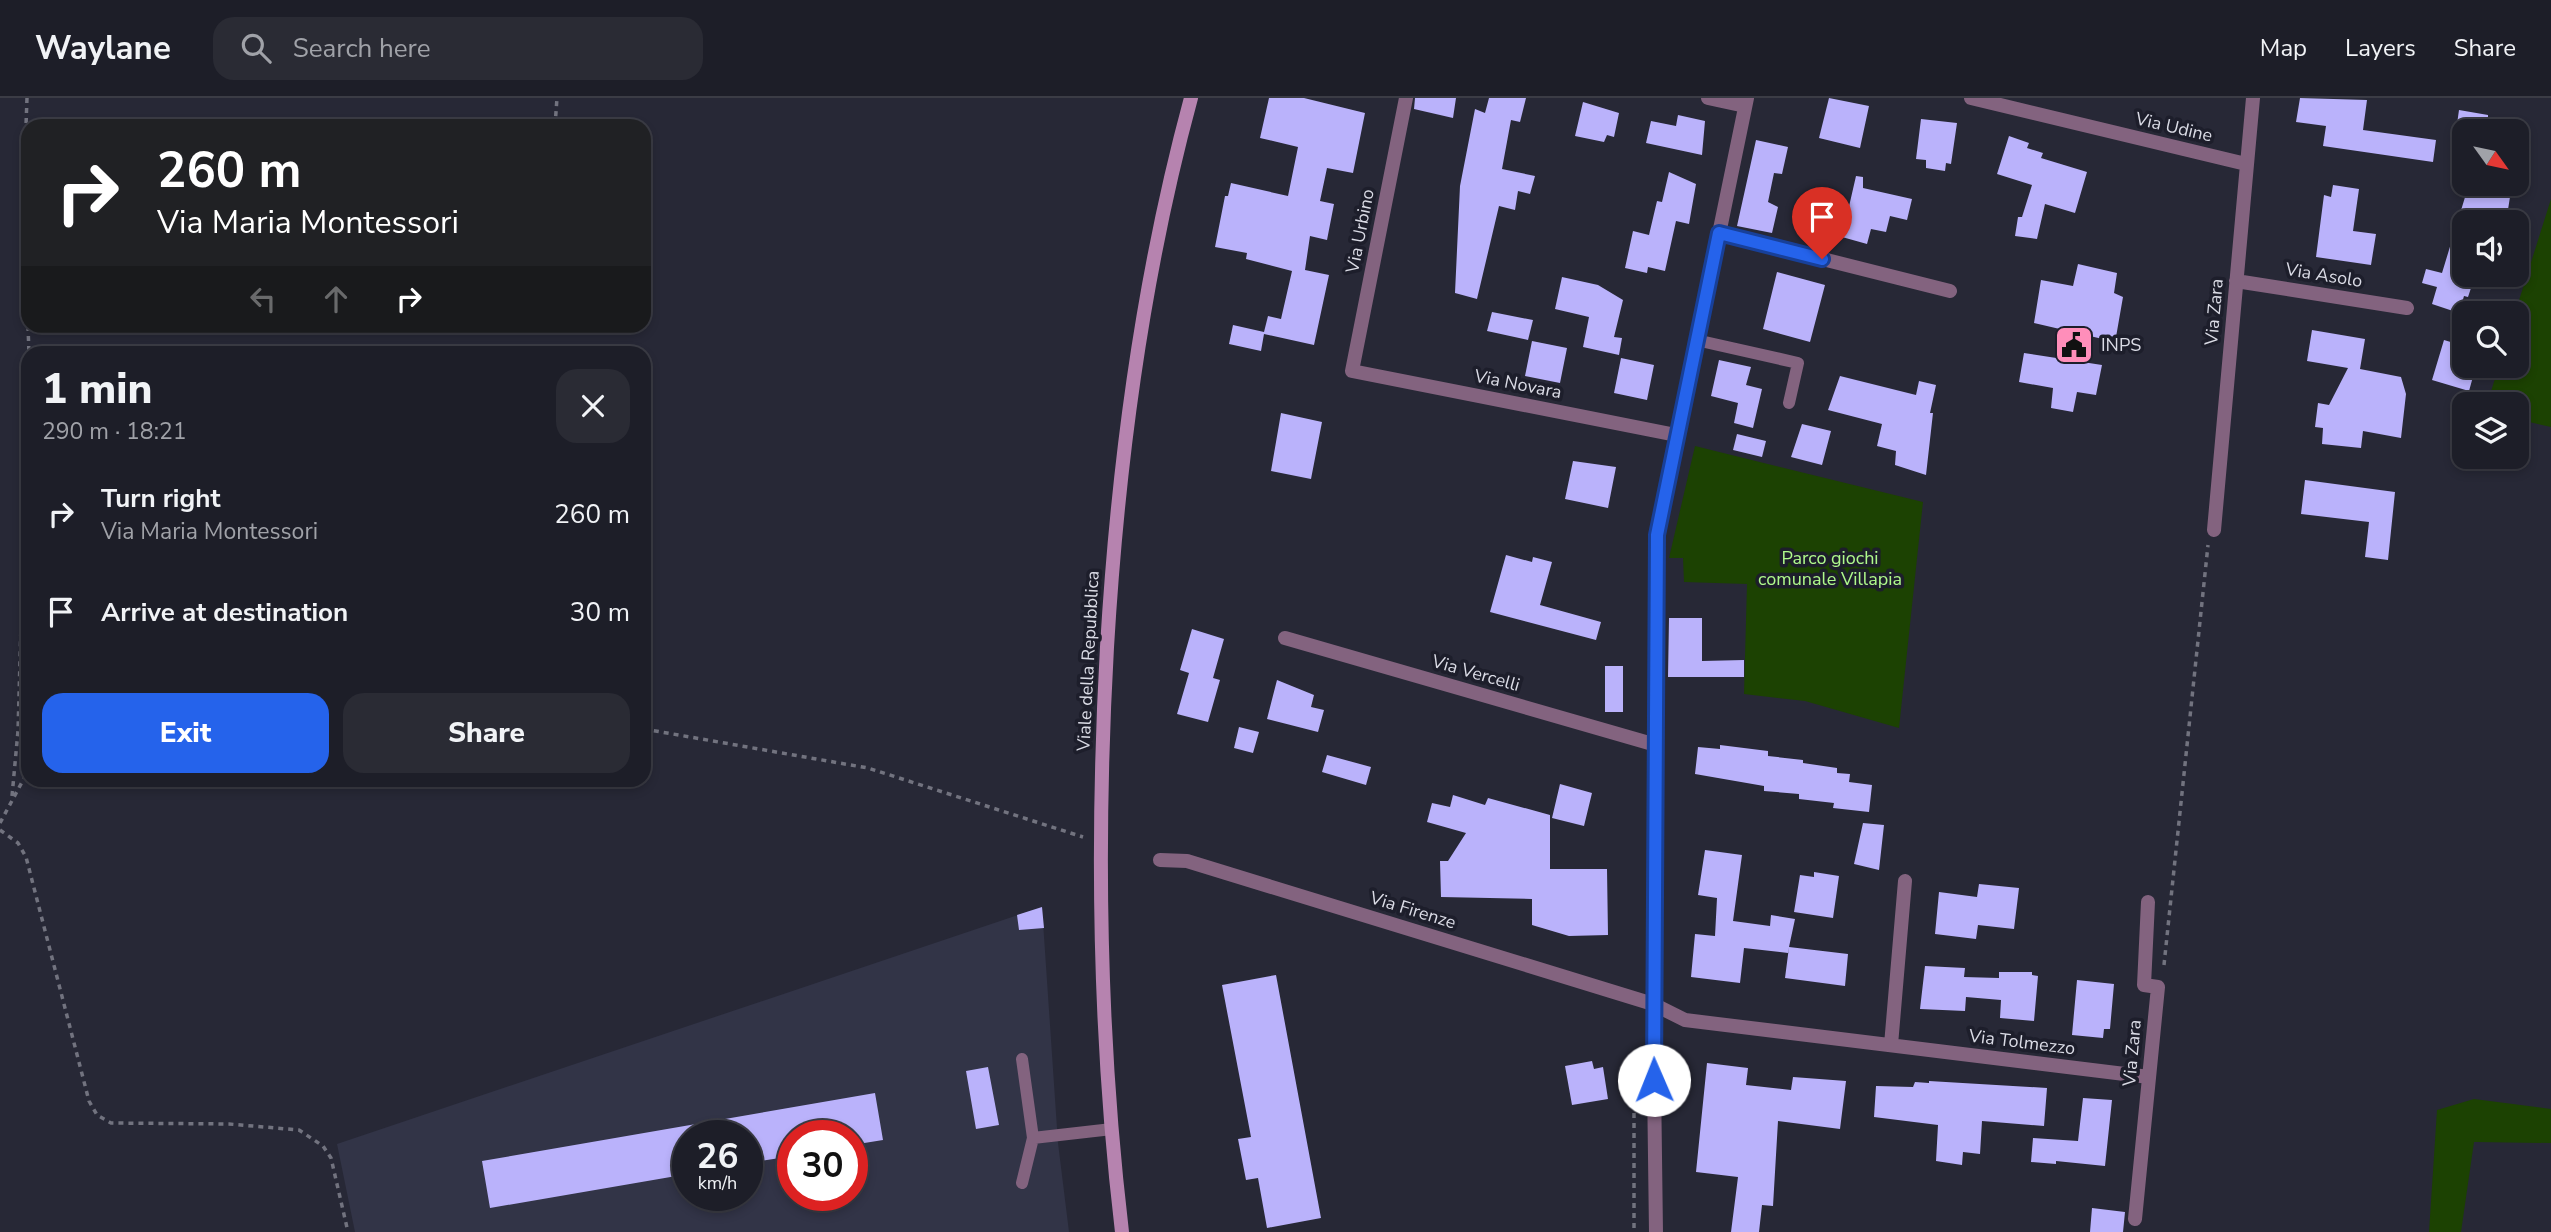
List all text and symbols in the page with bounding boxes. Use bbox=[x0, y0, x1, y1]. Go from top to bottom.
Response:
search box bbox=[213, 17, 703, 80]
text: Waylane bbox=[35, 26, 171, 71]
icon: search bbox=[237, 29, 275, 67]
text: Search here bbox=[293, 31, 431, 66]
text: Map bbox=[2260, 32, 2307, 64]
text: Layers bbox=[2345, 32, 2416, 64]
text: Share bbox=[2454, 32, 2516, 64]
street label: Via Udine bbox=[2132, 106, 2215, 148]
north arrow bbox=[2452, 119, 2529, 196]
map controls bbox=[2452, 119, 2529, 469]
text: 260 m bbox=[157, 137, 301, 204]
icon: right bbox=[42, 147, 133, 238]
street label: Via Urbino bbox=[1340, 187, 1380, 276]
pin bbox=[1792, 187, 1852, 259]
icon: arrive bbox=[1803, 198, 1841, 236]
text: Via Maria Montessori bbox=[157, 201, 459, 244]
button: sound bbox=[2452, 210, 2529, 287]
street label: Via Asolo bbox=[2283, 257, 2364, 293]
street label: Via Zara bbox=[2199, 278, 2229, 347]
icon: left bbox=[244, 280, 282, 318]
icon: ahead bbox=[317, 280, 355, 318]
icon: right bbox=[390, 280, 428, 318]
button: search bbox=[2452, 301, 2529, 378]
public building icon: INPS bbox=[2053, 324, 2095, 366]
place label: INPS bbox=[2101, 333, 2141, 357]
text: 1 min bbox=[42, 361, 152, 418]
street label: Via Novara bbox=[1471, 364, 1564, 404]
button: close bbox=[556, 369, 630, 443]
button: layers bbox=[2452, 392, 2529, 469]
text: 290 m · 18:21 bbox=[42, 416, 187, 447]
text: Turn right bbox=[101, 481, 220, 516]
icon: right bbox=[42, 495, 80, 533]
text: 260 m bbox=[554, 497, 630, 532]
text: Via Maria Montessori bbox=[101, 516, 318, 547]
park label: Parco giochi comunale Villapia bbox=[1758, 546, 1902, 591]
street label: Viale della Repubblica bbox=[1071, 570, 1105, 753]
icon: arrive bbox=[42, 593, 80, 631]
text: Arrive at destination bbox=[101, 595, 348, 630]
text: 30 m bbox=[570, 595, 630, 630]
street label: Via Vercelli bbox=[1428, 649, 1523, 697]
button: Exit bbox=[42, 693, 329, 773]
button: Share bbox=[343, 693, 630, 773]
street label: Via Firenze bbox=[1366, 885, 1459, 934]
street label: Via Zara bbox=[2117, 1019, 2147, 1088]
street label: Via Tolmezzo bbox=[1966, 1023, 2077, 1060]
position arrow bbox=[1617, 1043, 1691, 1117]
speed limit sign: 30 bbox=[777, 1120, 868, 1211]
text: 26 bbox=[696, 1133, 739, 1180]
text: km/h bbox=[698, 1171, 737, 1195]

